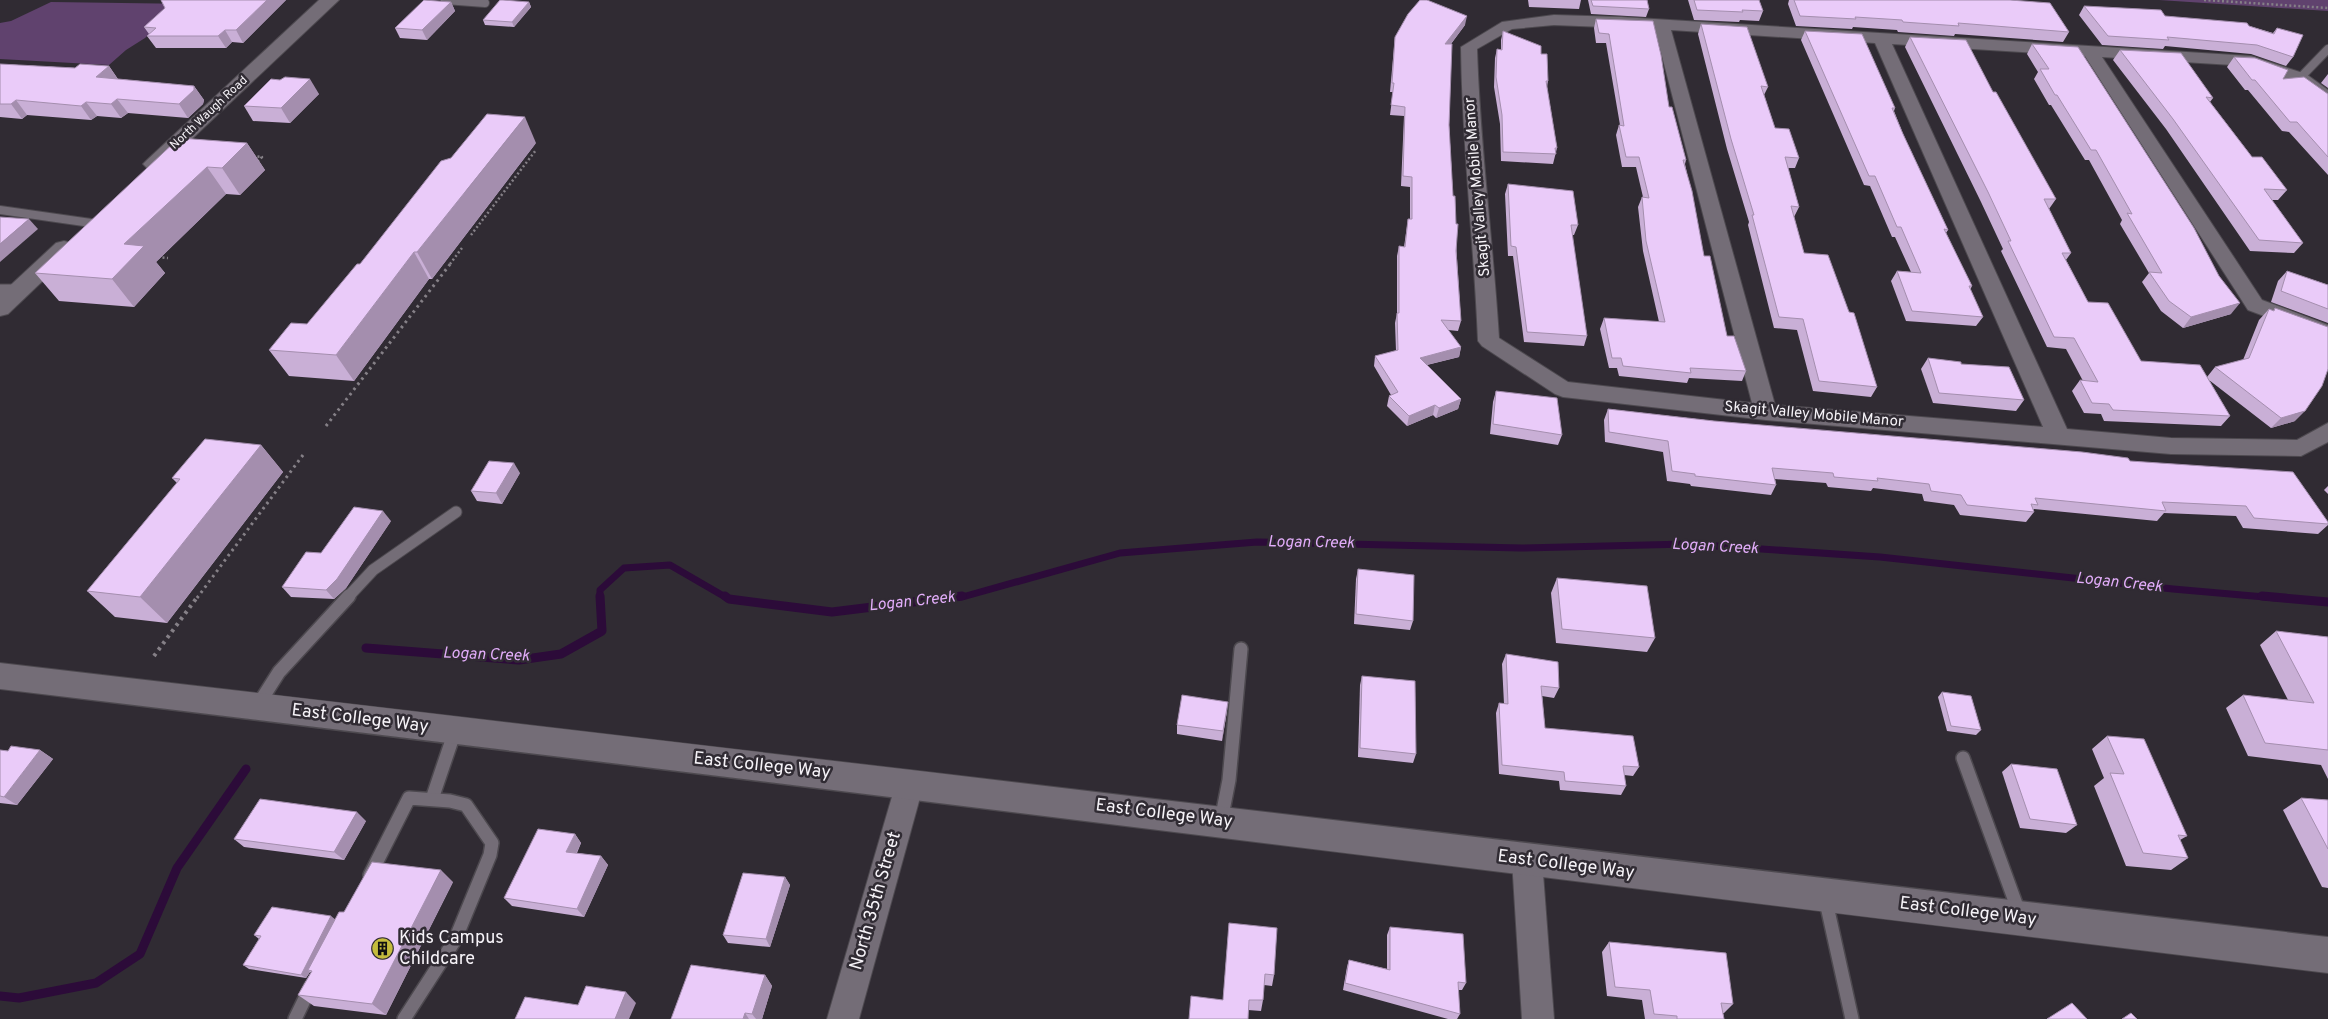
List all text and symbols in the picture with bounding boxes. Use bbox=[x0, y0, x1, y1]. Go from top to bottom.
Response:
street label: North Waugh Road bbox=[167, 73, 251, 153]
street label: Skagit Valley Mobile Manor bbox=[1461, 96, 1495, 277]
street label: Skagit Valley Mobile Manor bbox=[1724, 398, 1905, 432]
water label: Logan Creek bbox=[1267, 532, 1356, 554]
water label: Logan Creek bbox=[1671, 535, 1760, 559]
water label: Logan Creek bbox=[2075, 569, 2164, 598]
water label: Logan Creek bbox=[868, 587, 957, 616]
water label: Logan Creek bbox=[442, 643, 531, 667]
street label: East College Way bbox=[290, 699, 430, 739]
street label: East College Way bbox=[692, 747, 832, 785]
street label: East College Way bbox=[1094, 794, 1234, 834]
street label: North 35th Street bbox=[845, 829, 907, 973]
street label: East College Way bbox=[1496, 845, 1636, 885]
street label: East College Way bbox=[1898, 892, 2038, 932]
place label: Kids Campus Childcare bbox=[399, 927, 504, 971]
building icon: Kids Campus Childcare bbox=[371, 936, 395, 960]

